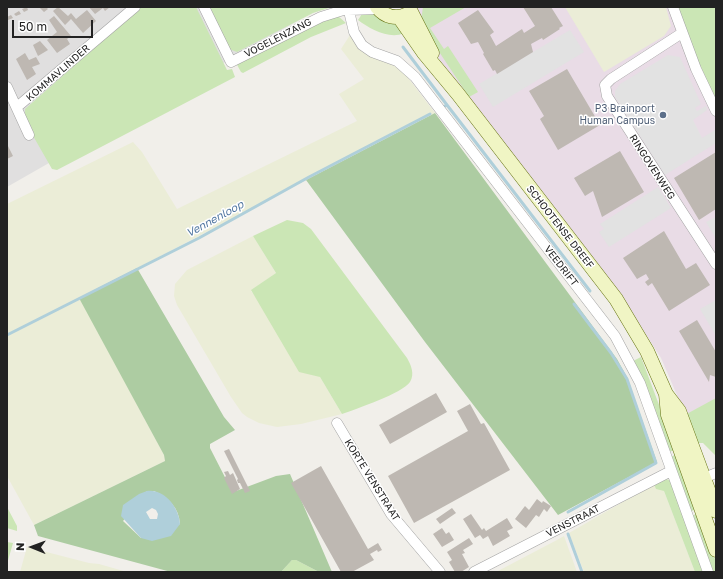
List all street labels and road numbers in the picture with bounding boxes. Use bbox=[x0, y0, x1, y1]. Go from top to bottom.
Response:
street label: VOGELENZANG bbox=[242, 16, 314, 60]
street label: KOMMAVLINDER bbox=[24, 42, 92, 104]
street label: RINGOVENWEG bbox=[627, 132, 677, 202]
street label: SCHOOTENSE DREEF bbox=[524, 183, 596, 271]
street label: VEEDRIFT bbox=[541, 243, 581, 289]
street label: KORTE VENSTRAAT bbox=[342, 437, 402, 523]
street label: VENSTRAAT bbox=[544, 502, 602, 540]

